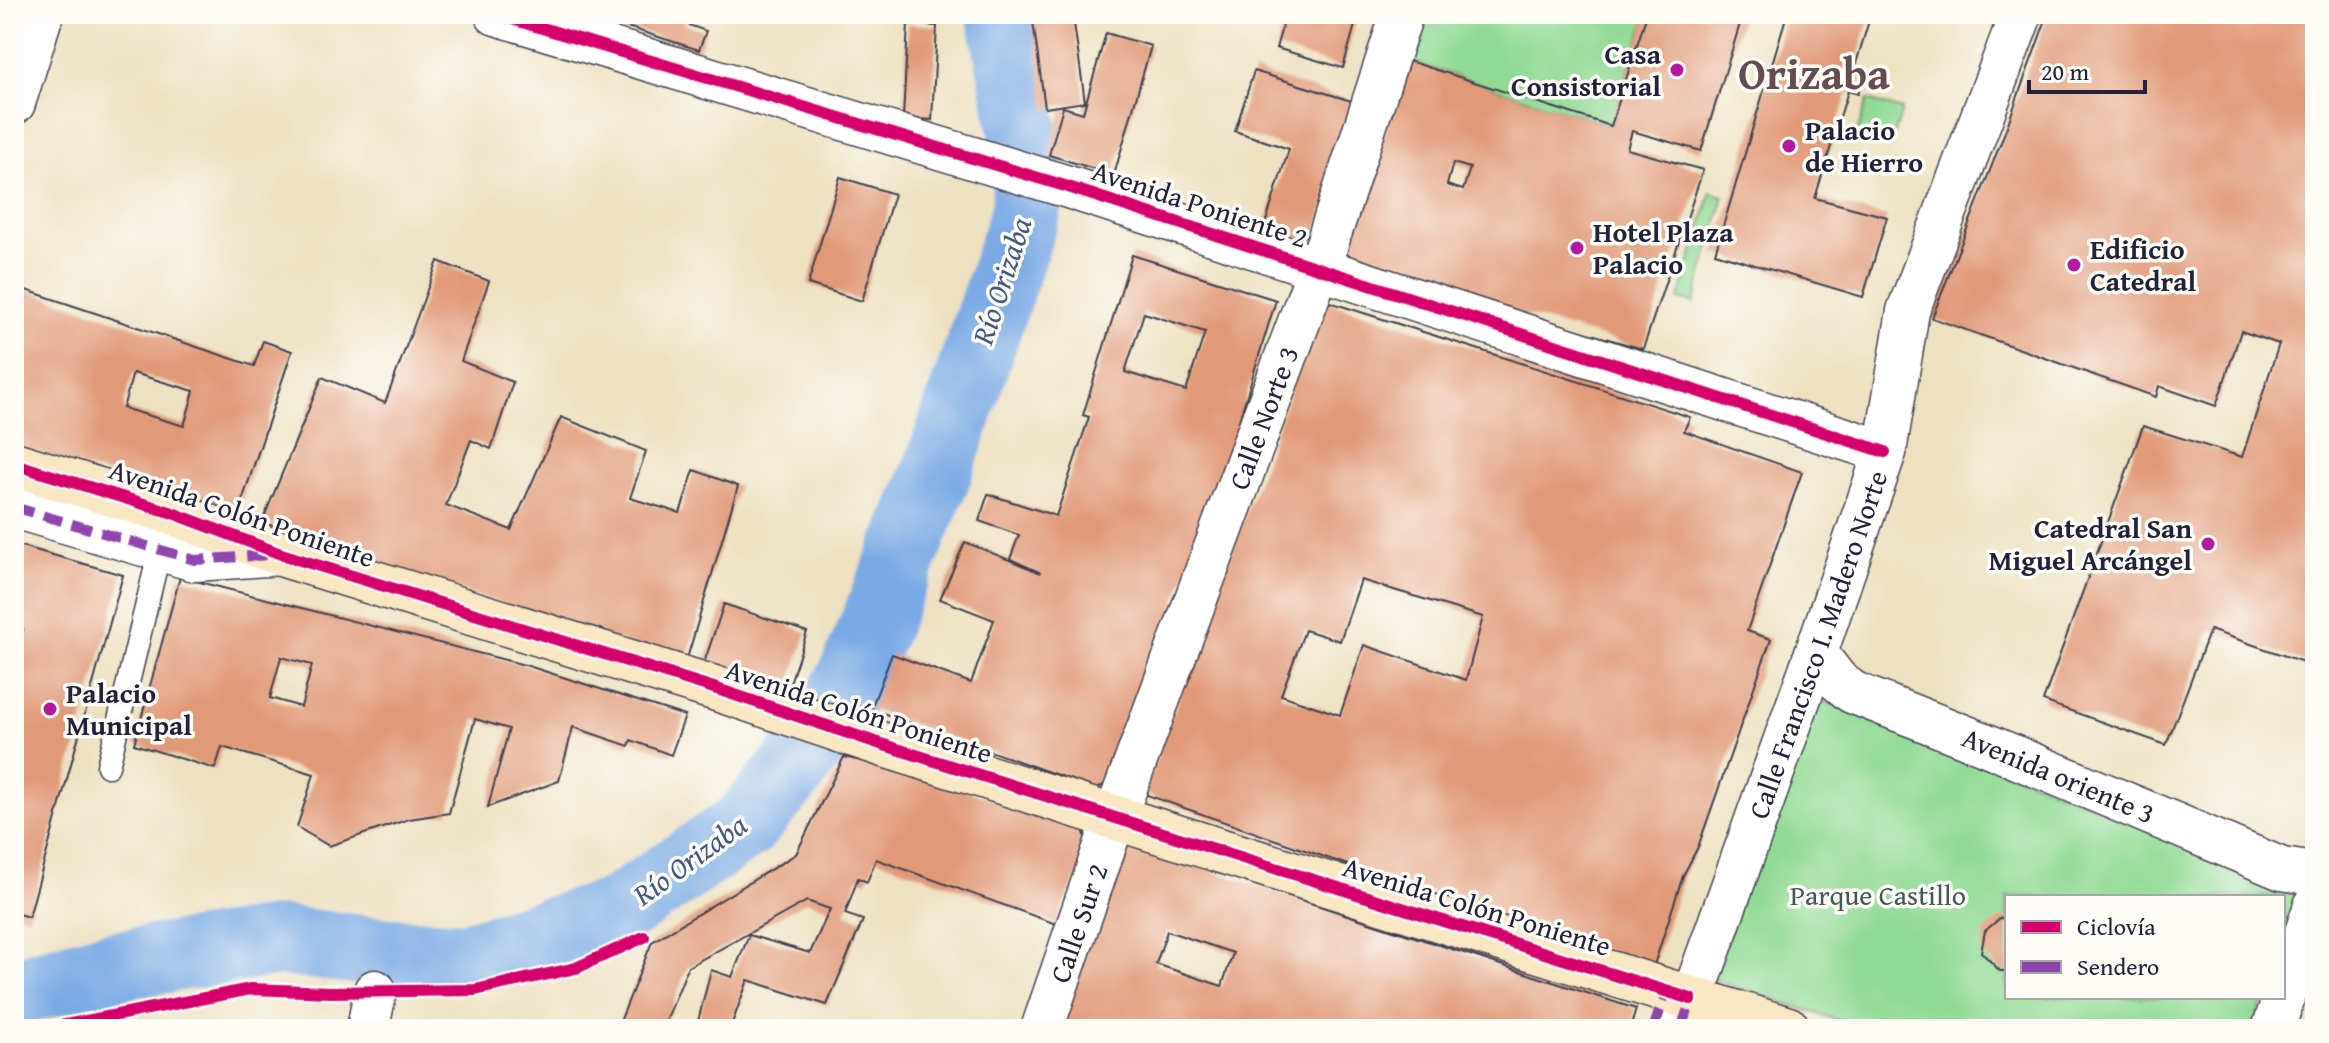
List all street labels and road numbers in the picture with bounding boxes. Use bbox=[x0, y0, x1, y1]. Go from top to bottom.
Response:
street label: Avenida Poniente 2 bbox=[1087, 149, 1313, 258]
street label: Calle Norte 3 bbox=[1217, 340, 1308, 495]
street label: Avenida Colón Poniente bbox=[104, 448, 380, 577]
street label: Calle Francisco I. Madero Norte bbox=[1737, 465, 1897, 824]
street label: Avenida Colón Poniente bbox=[720, 648, 998, 773]
street label: Avenida oriente 3 bbox=[1956, 716, 2161, 833]
street label: Avenida Colón Poniente bbox=[1338, 845, 1616, 966]
street label: Calle Sur 2 bbox=[1038, 858, 1117, 988]

